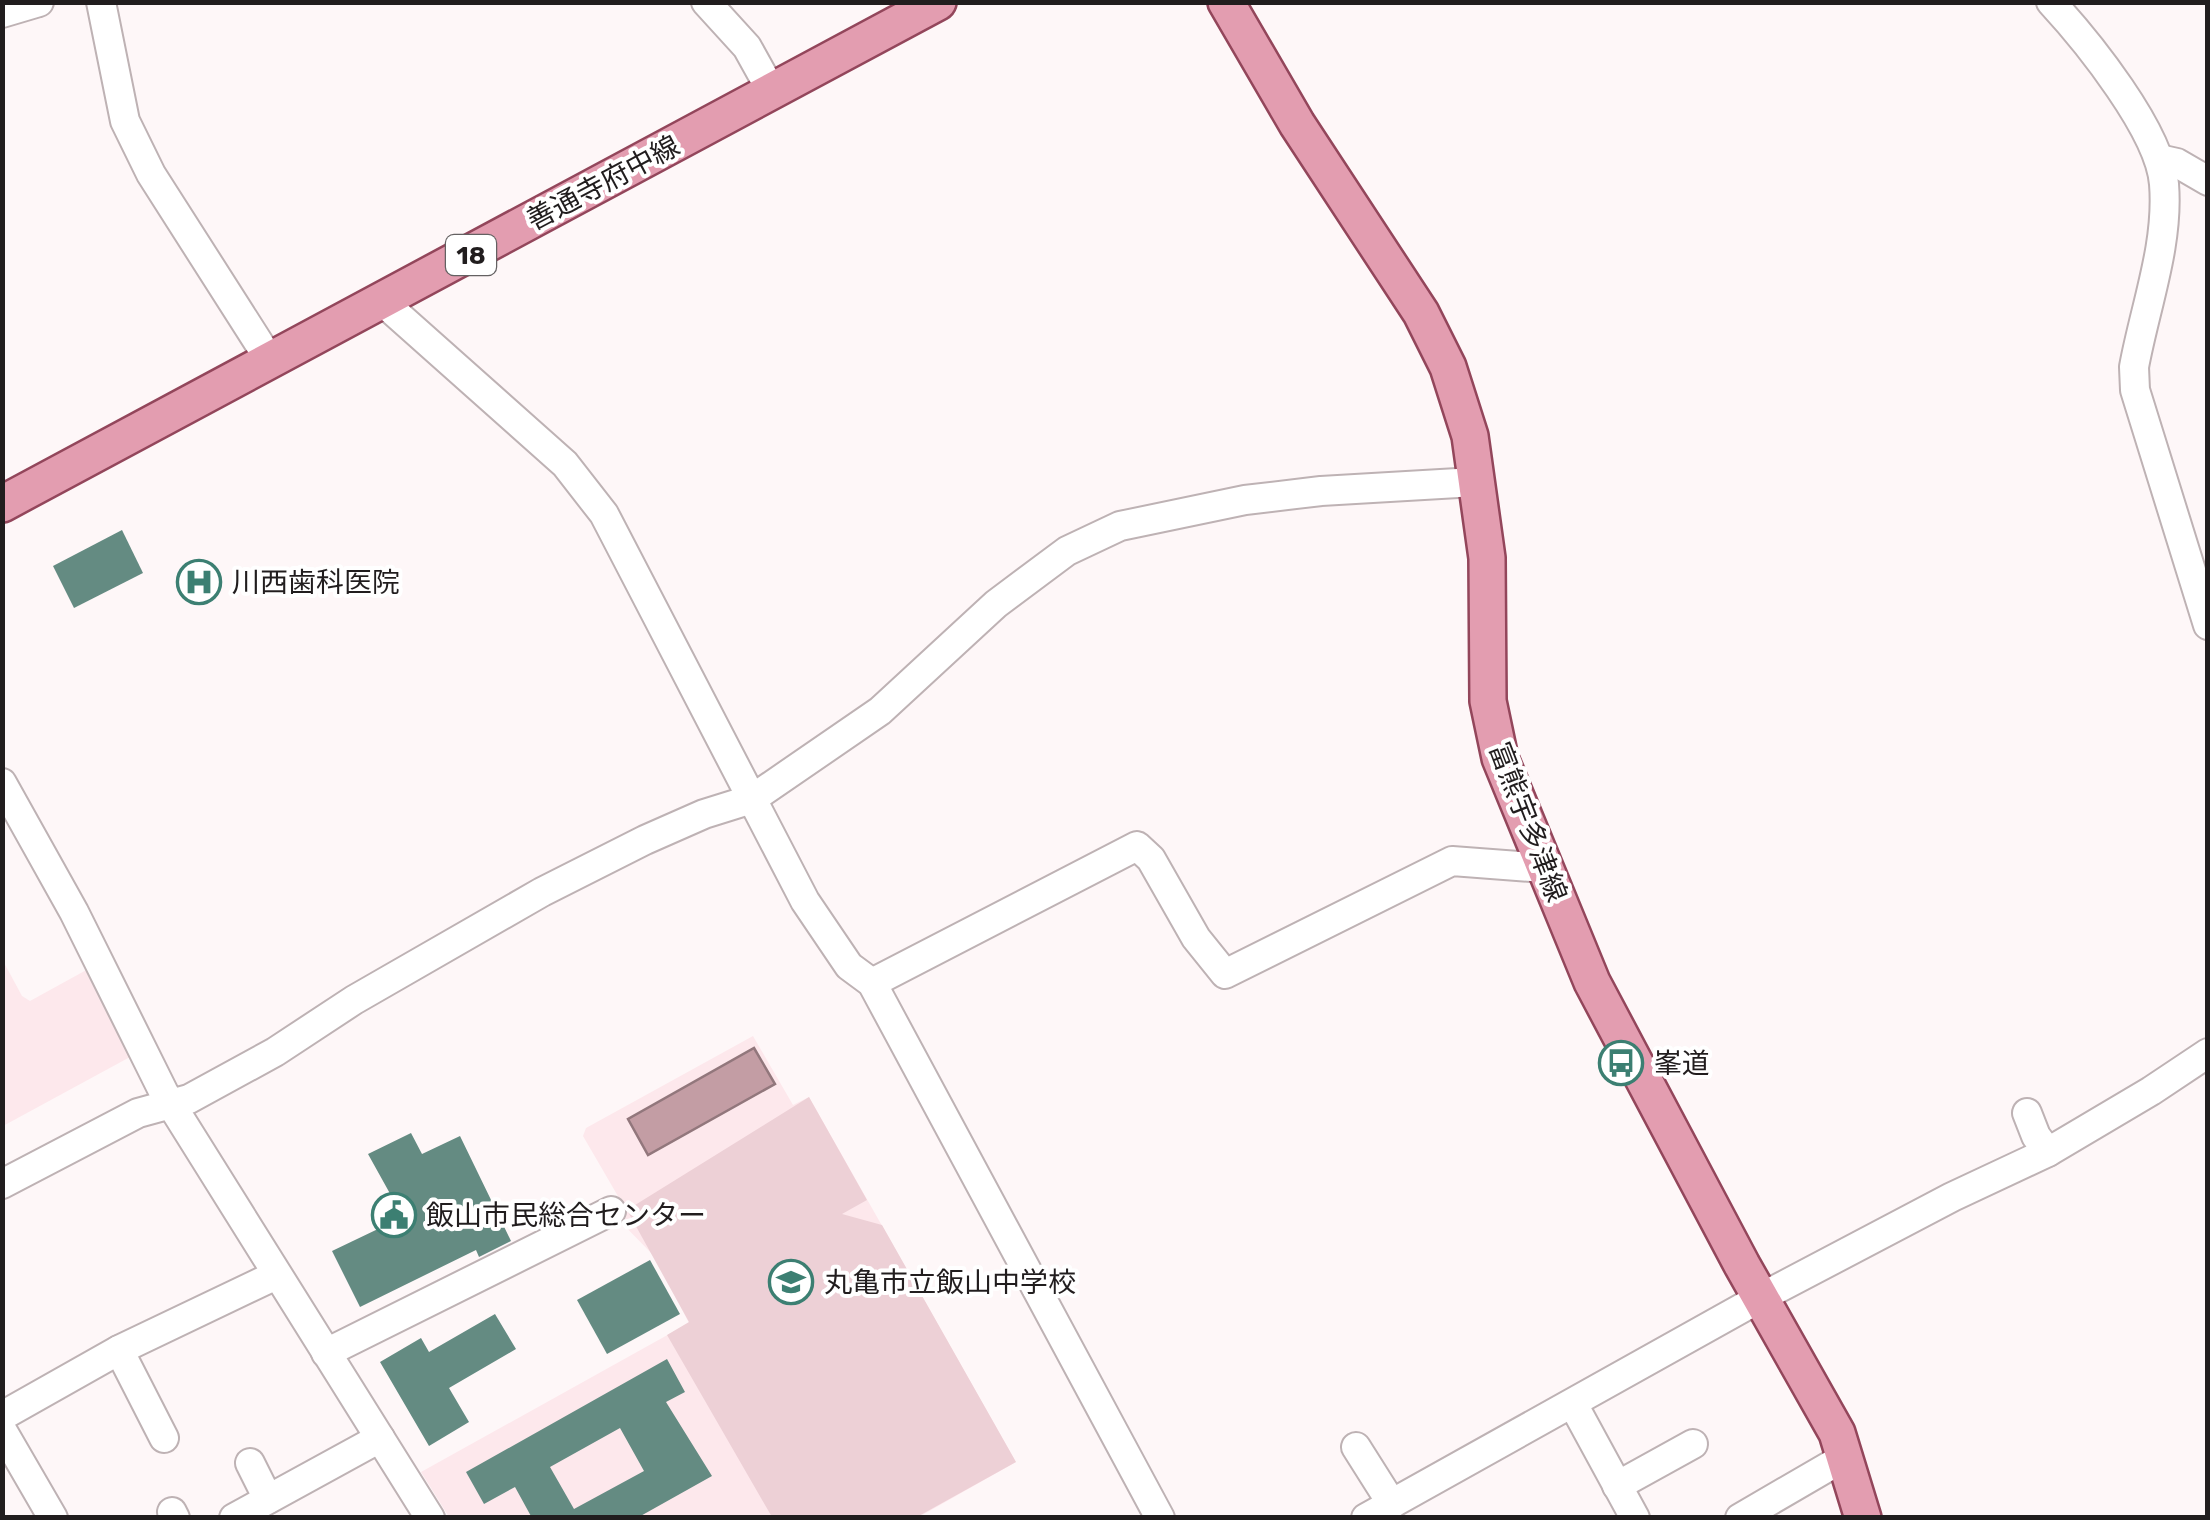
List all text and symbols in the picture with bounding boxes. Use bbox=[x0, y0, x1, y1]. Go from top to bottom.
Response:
street label: 善通寺府中線 bbox=[521, 129, 685, 237]
road number: 18 bbox=[446, 235, 496, 275]
hospital icon: 川西歯科医院 bbox=[176, 559, 222, 605]
place label: 川西歯科医院 bbox=[232, 566, 400, 599]
street label: 富熊宇多津線 bbox=[1482, 738, 1574, 906]
bus stop icon: 峯道 bbox=[1598, 1040, 1644, 1086]
place label: 峯道 bbox=[1654, 1047, 1710, 1080]
public building icon: 飯山市民総合センター bbox=[371, 1192, 417, 1238]
place label: 飯山市民総合センター bbox=[426, 1199, 706, 1232]
school or university icon: 丸亀市立飯山中学校 bbox=[768, 1259, 814, 1305]
place label: 丸亀市立飯山中学校 bbox=[824, 1266, 1076, 1299]

